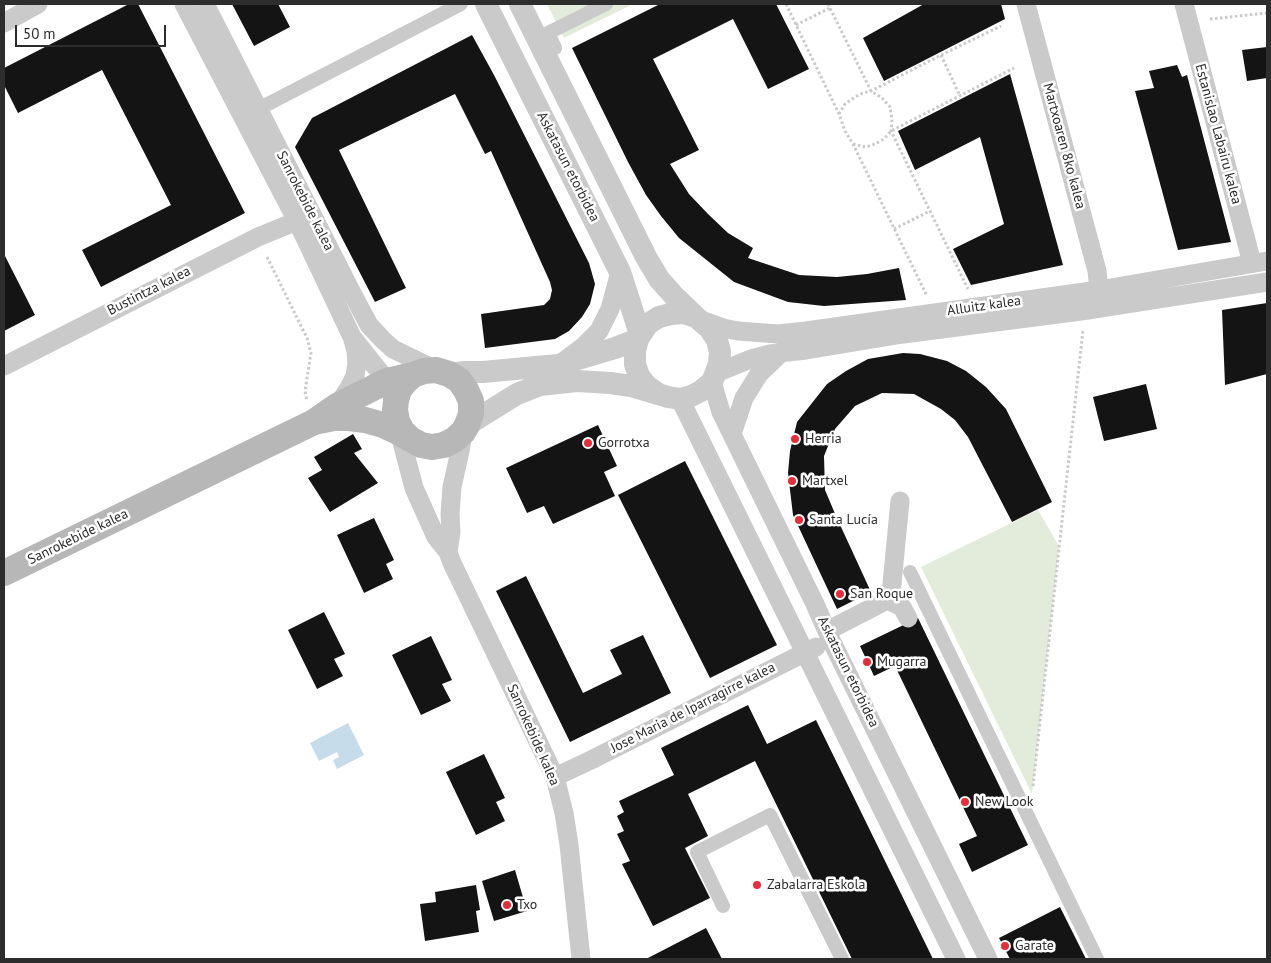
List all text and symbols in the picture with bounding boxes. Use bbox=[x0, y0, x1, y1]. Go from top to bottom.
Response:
scale bar bbox=[18, 15, 169, 47]
text: 50 m bbox=[23, 24, 56, 43]
street label: Estanislao Labairu kalea bbox=[1191, 62, 1245, 206]
street label: Martxoaren 8ko kalea bbox=[1039, 81, 1089, 211]
street label: Askatasun etorbidea bbox=[533, 109, 603, 225]
street label: Sanrokebide kalea bbox=[273, 148, 337, 254]
street label: Bustintza kalea bbox=[105, 263, 193, 319]
street label: Alluitz kalea bbox=[946, 293, 1022, 319]
place label: Herria bbox=[805, 431, 842, 447]
marker: Herria bbox=[789, 433, 801, 445]
place label: Gorrotxa bbox=[598, 435, 650, 451]
marker: Gorrotxa bbox=[582, 437, 594, 449]
place label: Martxel bbox=[802, 473, 848, 489]
marker: Martxel bbox=[786, 475, 798, 487]
street label: Sanrokebide kalea bbox=[25, 505, 131, 569]
place label: Santa Lucía bbox=[809, 512, 878, 528]
marker: Santa Lucía bbox=[793, 514, 805, 526]
place label: San Roque bbox=[850, 586, 913, 602]
marker: San Roque bbox=[834, 588, 846, 600]
street label: Askatasun etorbidea bbox=[814, 614, 882, 730]
place label: Mugarra bbox=[877, 654, 927, 670]
marker: Mugarra bbox=[861, 656, 873, 668]
street label: Jose Maria de Iparragirre kalea bbox=[608, 659, 778, 757]
street label: Sanrokebide kalea bbox=[503, 682, 563, 788]
place label: New Look bbox=[975, 794, 1034, 810]
marker: New Look bbox=[959, 796, 971, 808]
place label: Zabalarra Eskola bbox=[767, 877, 865, 893]
marker: Zabalarra Eskola bbox=[751, 879, 763, 891]
place label: Txo bbox=[517, 897, 537, 913]
marker: Txo bbox=[501, 899, 513, 911]
place label: Garate bbox=[1015, 938, 1054, 954]
marker: Garate bbox=[999, 940, 1011, 952]

